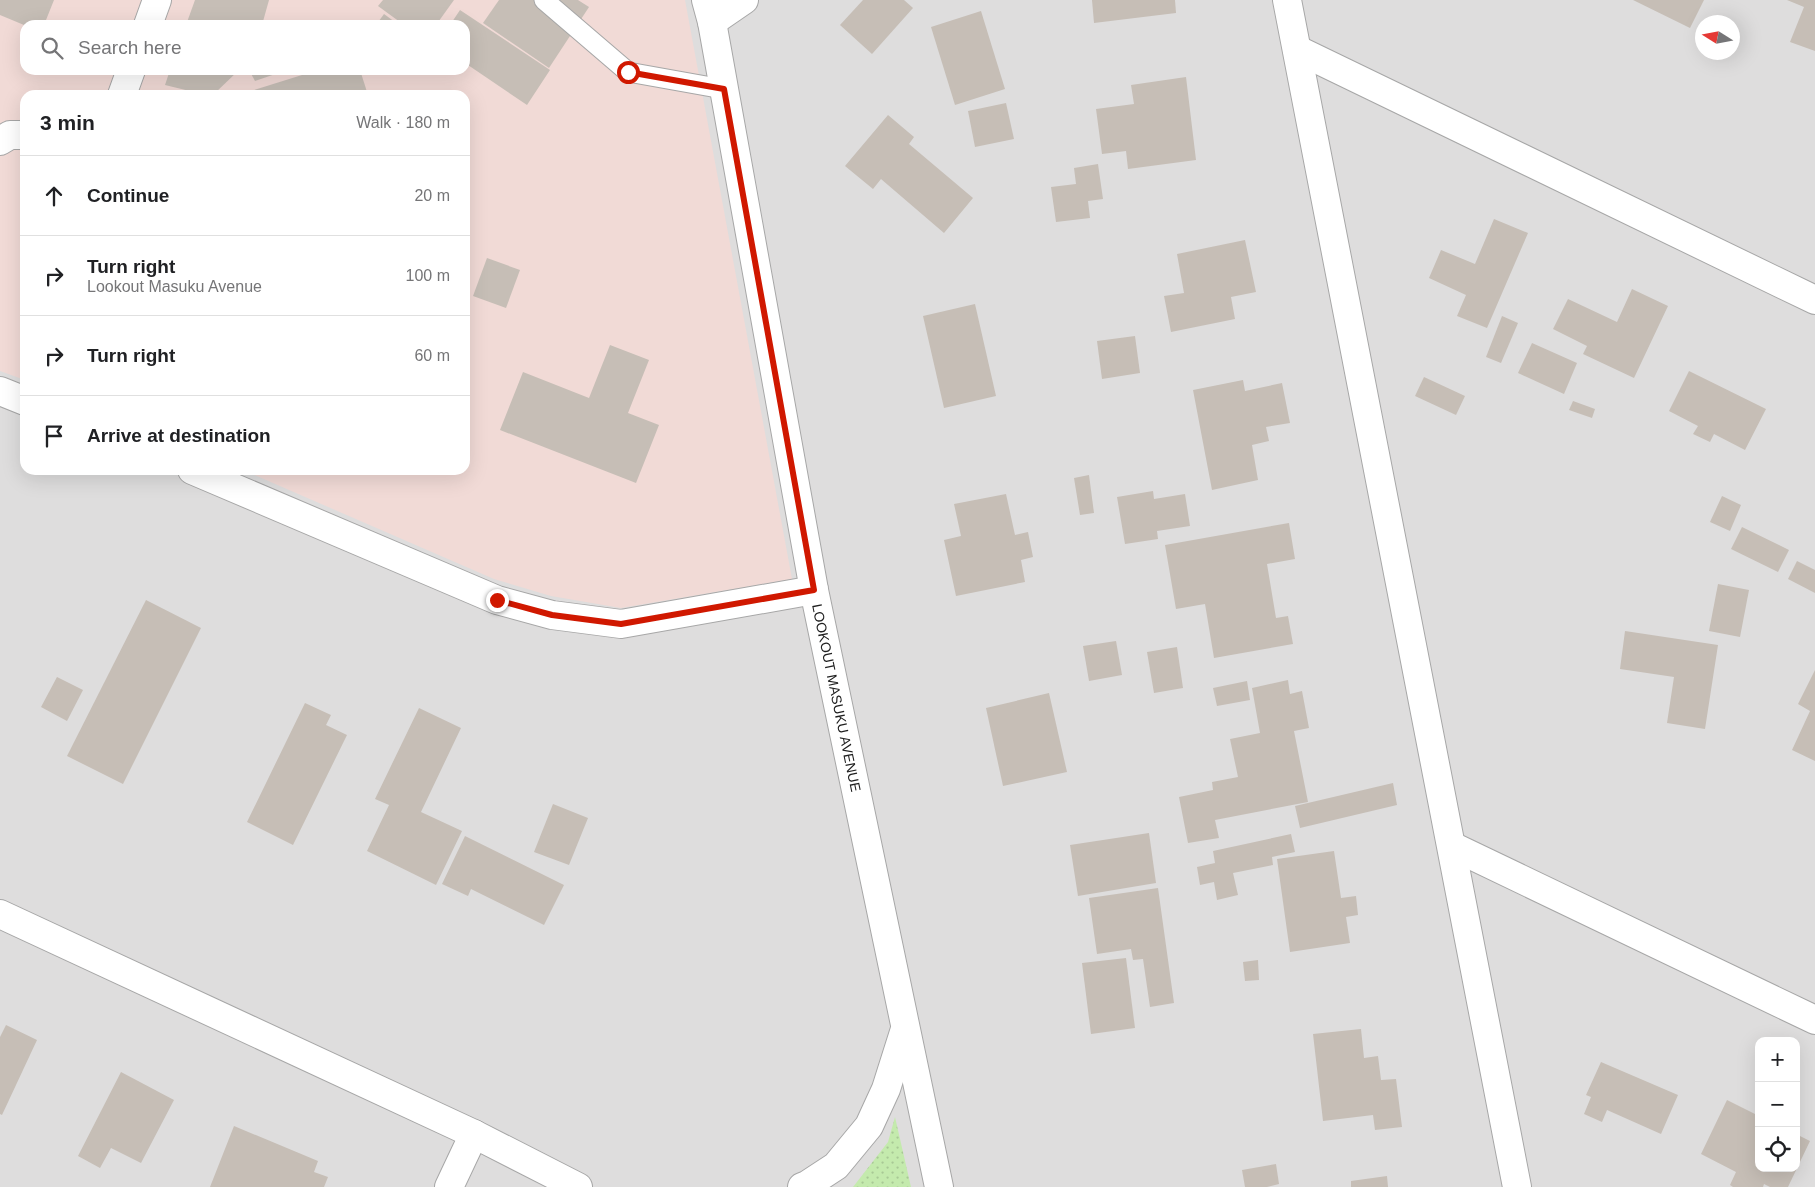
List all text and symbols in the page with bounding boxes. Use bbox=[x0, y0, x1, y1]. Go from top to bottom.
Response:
north arrow bbox=[1695, 15, 1740, 60]
search box bbox=[20, 20, 470, 75]
icon: search bbox=[38, 34, 66, 62]
text: Search here bbox=[78, 37, 182, 58]
route start bbox=[617, 61, 640, 84]
text: 3 min bbox=[40, 111, 95, 134]
text: Walk · 180 m bbox=[356, 114, 450, 131]
icon: ahead bbox=[40, 182, 68, 210]
text: Continue bbox=[87, 185, 169, 206]
text: 20 m bbox=[414, 187, 450, 204]
text: Turn right bbox=[87, 256, 175, 277]
icon: right bbox=[40, 262, 68, 290]
text: 100 m bbox=[406, 267, 450, 284]
text: Lookout Masuku Avenue bbox=[87, 278, 262, 295]
icon: right bbox=[40, 342, 68, 370]
text: Turn right bbox=[87, 345, 175, 366]
text: 60 m bbox=[414, 347, 450, 364]
icon: arrive bbox=[40, 422, 68, 450]
text: Arrive at destination bbox=[87, 425, 271, 446]
route end bbox=[486, 589, 509, 612]
street label: LOOKOUT MASUKU AVENUE bbox=[809, 602, 864, 793]
map controls bbox=[1755, 1037, 1800, 1172]
button: + bbox=[1755, 1037, 1800, 1082]
button: − bbox=[1755, 1082, 1800, 1127]
button: locate bbox=[1755, 1127, 1800, 1172]

